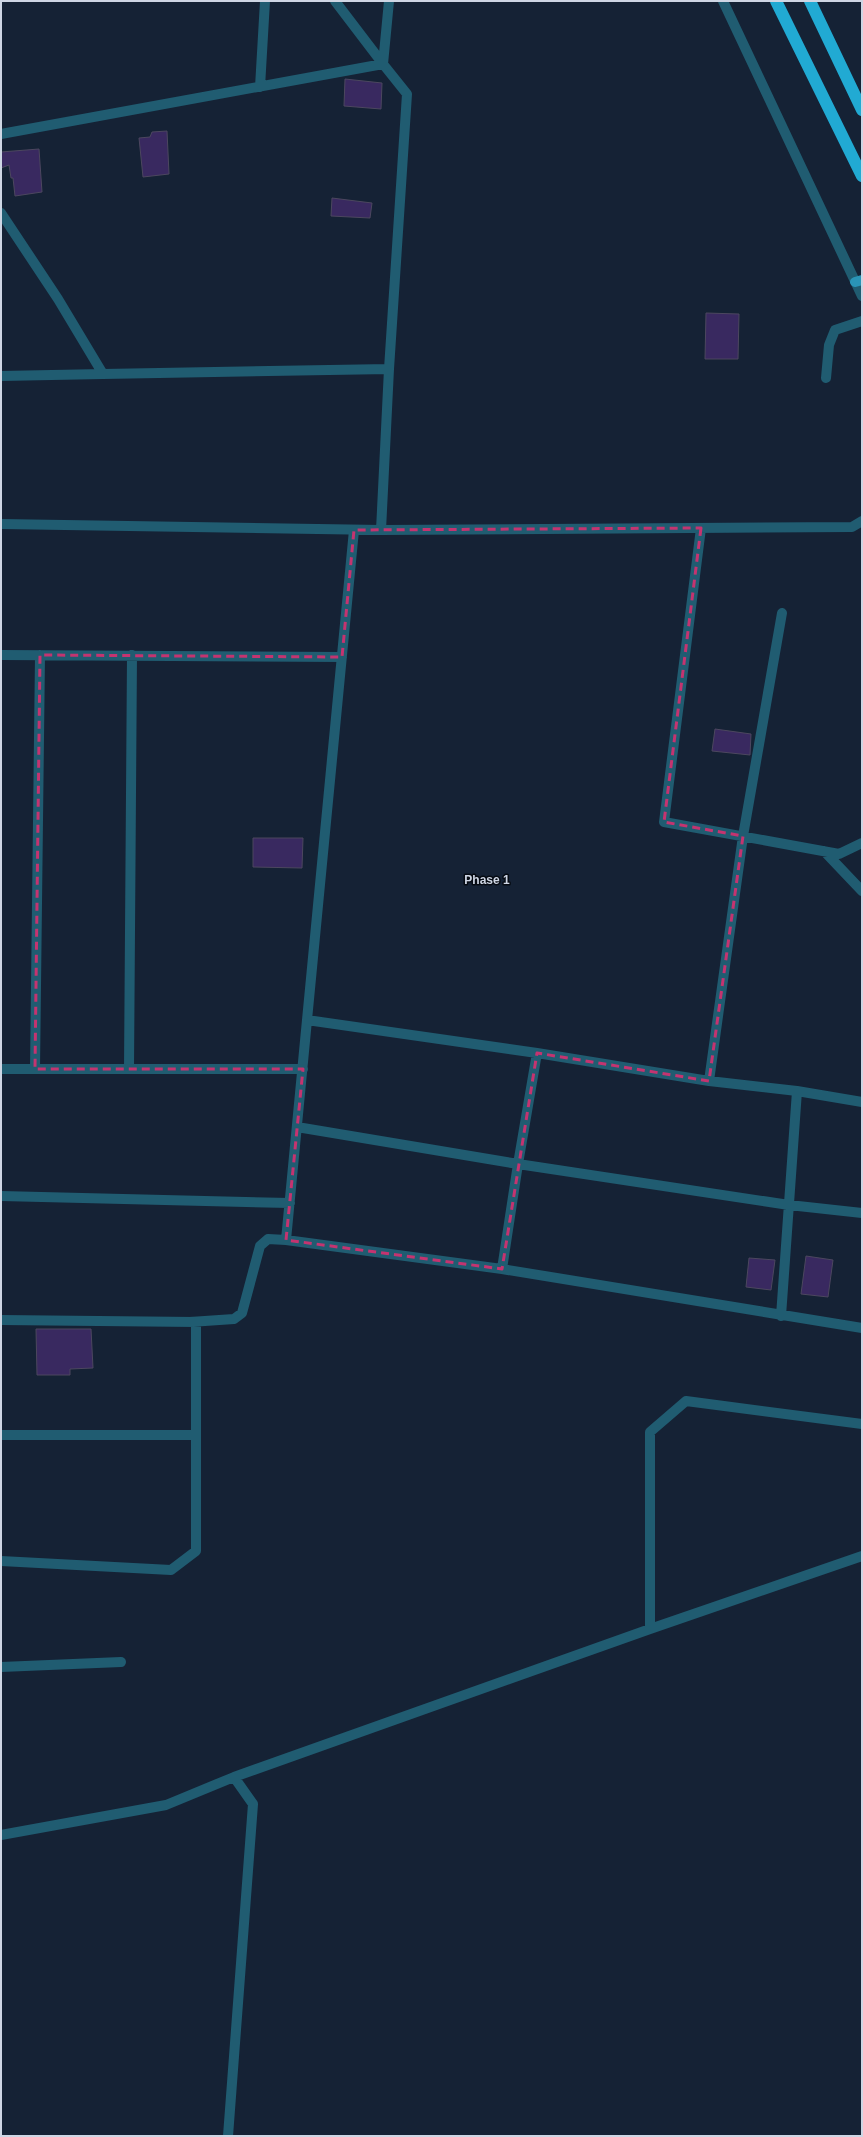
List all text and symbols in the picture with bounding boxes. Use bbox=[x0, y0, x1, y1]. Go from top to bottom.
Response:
district label: Phase 1 bbox=[464, 873, 510, 887]

